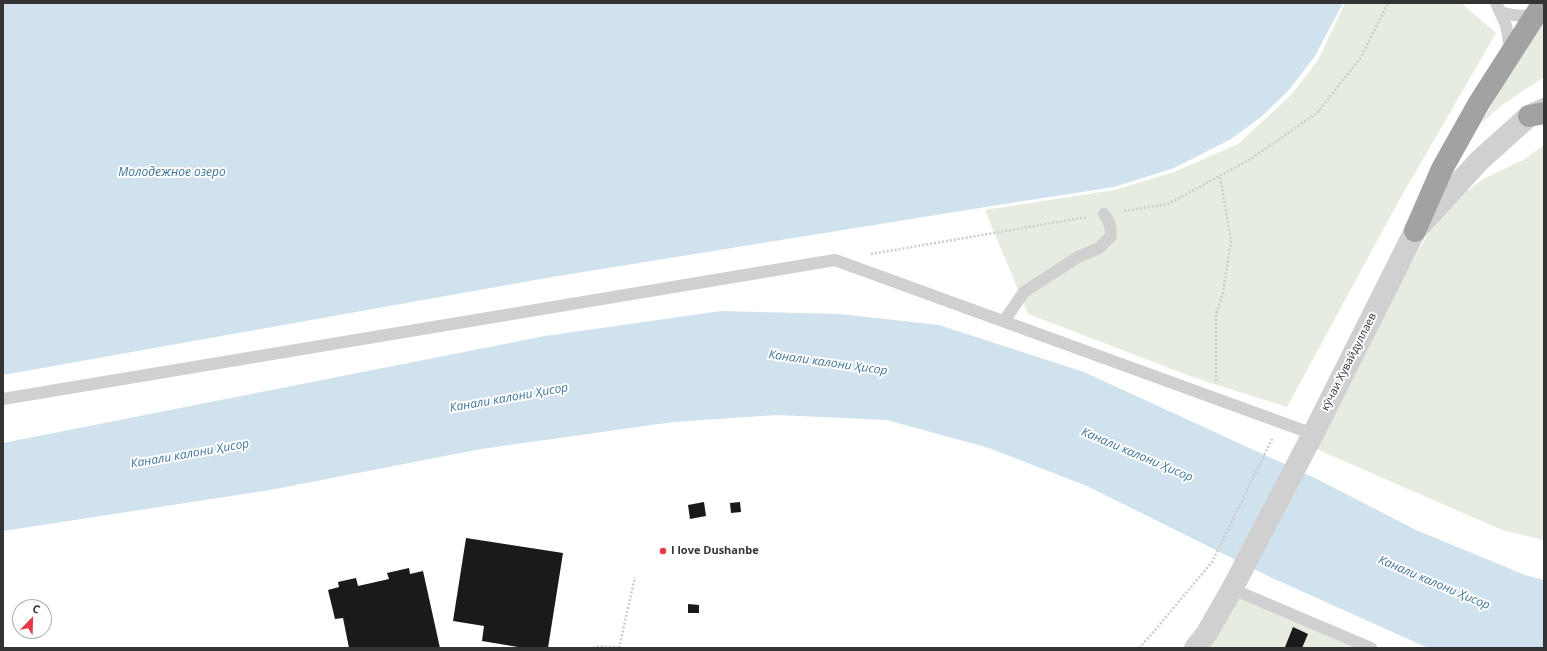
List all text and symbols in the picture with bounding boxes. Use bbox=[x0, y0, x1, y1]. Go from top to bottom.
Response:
water label: Молодежное озеро bbox=[118, 166, 226, 180]
street label: кӯчаи Хувайдуллаев bbox=[1319, 311, 1379, 413]
water label: Канали калони Ҳисор bbox=[768, 348, 888, 378]
water label: Канали калони Ҳисор bbox=[449, 380, 569, 416]
water label: Канали калони Ҳисор bbox=[1079, 425, 1195, 485]
water label: Канали калони Ҳисор bbox=[130, 436, 250, 472]
place label: I love Dushanbe bbox=[671, 544, 759, 558]
marker: I love Dushanbe bbox=[658, 546, 668, 556]
water label: Канали калони Ҳисор bbox=[1376, 553, 1492, 613]
north arrow bbox=[12, 599, 52, 639]
text: С bbox=[30, 600, 43, 617]

